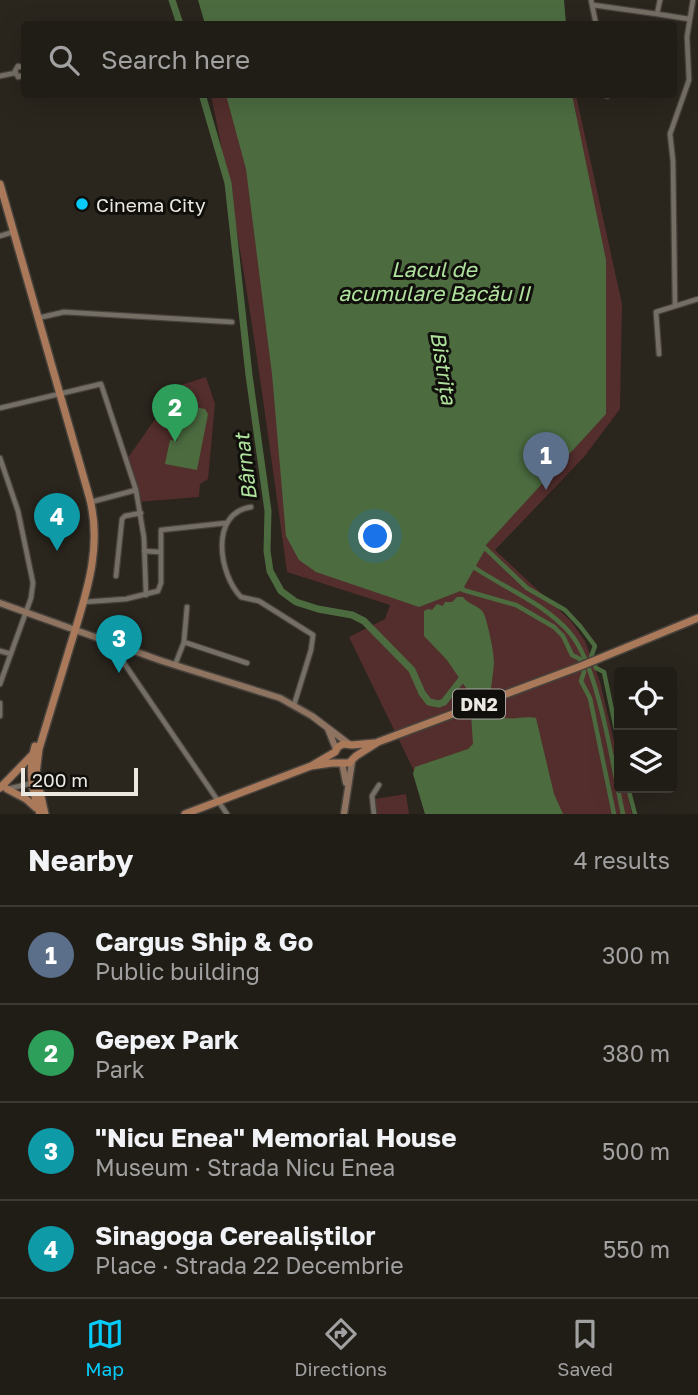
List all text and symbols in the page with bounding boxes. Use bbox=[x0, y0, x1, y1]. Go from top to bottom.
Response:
search box bbox=[21, 21, 677, 98]
icon: search bbox=[45, 41, 83, 79]
text: Search here bbox=[101, 44, 250, 75]
place label: Cinema City bbox=[96, 193, 206, 216]
marker: Cinema City bbox=[74, 196, 90, 212]
water label: Lacul de acumulare Bacău II bbox=[338, 256, 531, 306]
water label: Bistrița bbox=[425, 330, 463, 407]
pin: 2 bbox=[152, 384, 198, 442]
water label: Bârnat bbox=[228, 430, 262, 502]
pin: 1 bbox=[523, 432, 569, 490]
pin: 4 bbox=[34, 493, 80, 551]
your location bbox=[358, 519, 392, 553]
pin: 3 bbox=[96, 615, 142, 673]
map controls bbox=[614, 667, 677, 793]
button: locate bbox=[614, 667, 677, 730]
road number: DN2 bbox=[453, 690, 505, 718]
button: layers bbox=[614, 730, 677, 793]
scale bar bbox=[21, 765, 138, 797]
text: 200 m bbox=[32, 768, 88, 791]
text: Nearby bbox=[28, 842, 133, 878]
text: 4 results bbox=[574, 846, 670, 874]
text: Cargus Ship & Go bbox=[95, 926, 313, 957]
text: 1 bbox=[45, 941, 57, 969]
text: 300 m bbox=[602, 941, 670, 969]
text: Public building bbox=[95, 957, 260, 985]
text: Gepex Park bbox=[95, 1024, 239, 1055]
text: 2 bbox=[44, 1039, 58, 1067]
text: 380 m bbox=[602, 1039, 670, 1067]
text: Park bbox=[95, 1055, 145, 1083]
text: "Nicu Enea" Memorial House bbox=[95, 1122, 456, 1153]
text: 3 bbox=[44, 1137, 58, 1165]
text: 500 m bbox=[602, 1137, 670, 1165]
text: Museum · Strada Nicu Enea bbox=[95, 1153, 395, 1181]
text: Sinagoga Cerealiștilor bbox=[95, 1220, 376, 1251]
text: 4 bbox=[44, 1235, 58, 1263]
text: 550 m bbox=[603, 1235, 670, 1263]
text: Place · Strada 22 Decembrie bbox=[95, 1251, 404, 1279]
tab: Map bbox=[85, 1315, 124, 1380]
tab: Directions bbox=[294, 1315, 387, 1380]
tab: Saved bbox=[557, 1315, 613, 1380]

